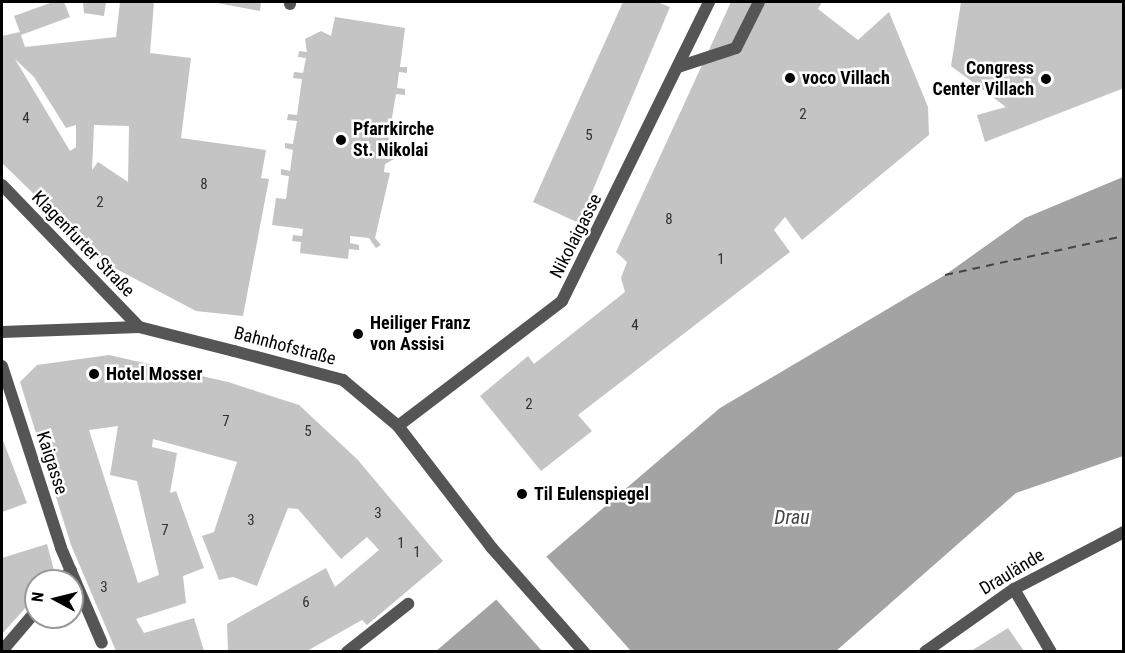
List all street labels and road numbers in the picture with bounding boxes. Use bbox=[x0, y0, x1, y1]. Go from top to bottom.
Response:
street label: Klagenfurter Straße bbox=[27, 187, 139, 301]
street label: Nikolaigasse bbox=[546, 190, 606, 282]
street label: Bahnhofstraße bbox=[232, 322, 338, 370]
street label: Kaigasse bbox=[32, 429, 72, 497]
street label: Draulände bbox=[976, 544, 1048, 600]

